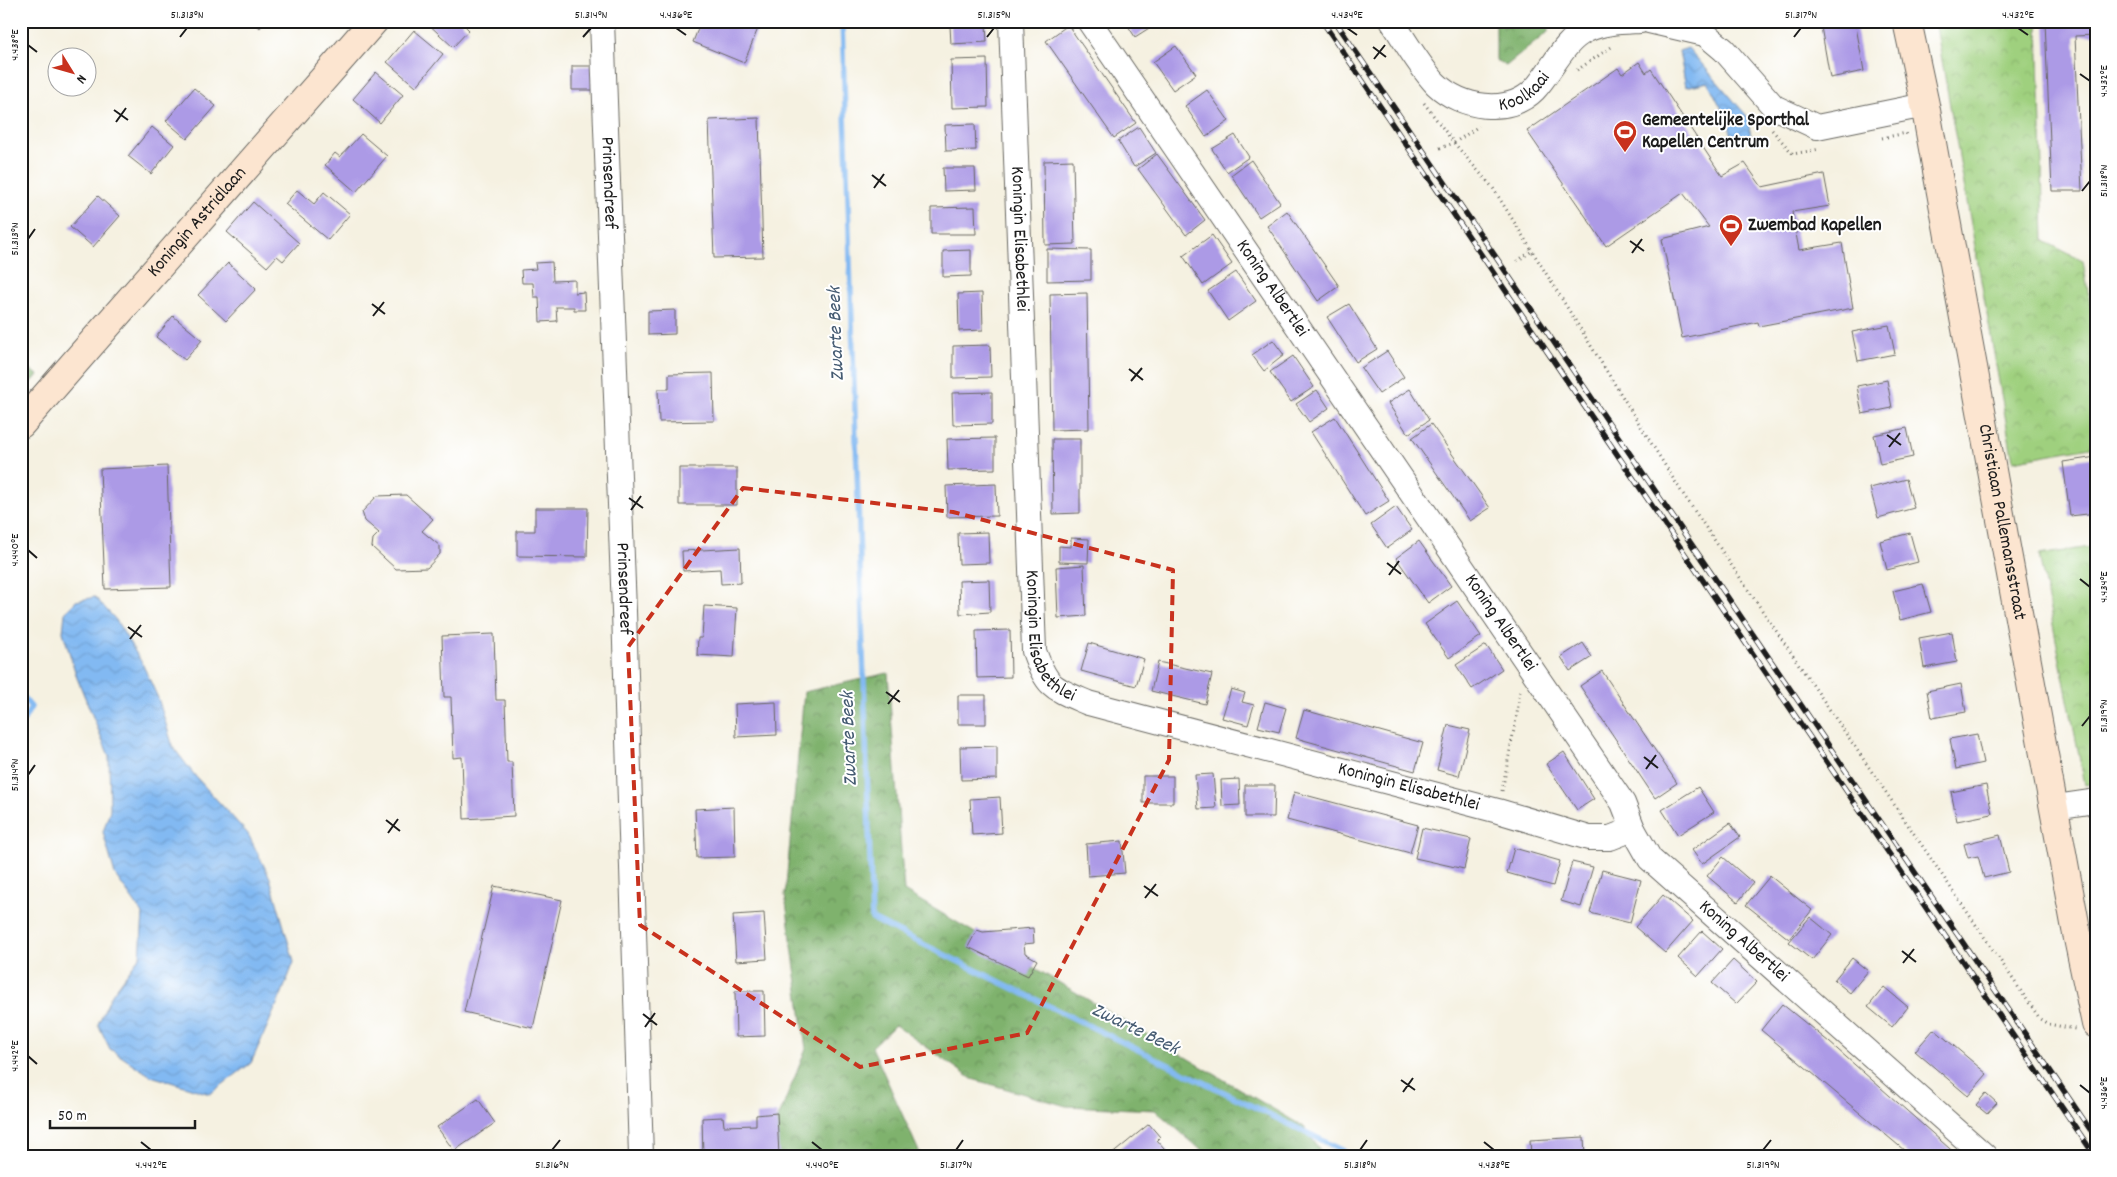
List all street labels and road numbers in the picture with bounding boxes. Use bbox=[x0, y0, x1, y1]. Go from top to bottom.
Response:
street label: Koolkaai bbox=[1497, 66, 1558, 119]
street label: Prinsendreef bbox=[593, 136, 623, 231]
street label: Koningin Astridlaan bbox=[142, 161, 254, 284]
street label: Koningin Elisabethlei bbox=[1003, 166, 1035, 313]
street label: Koning Albertlei bbox=[1229, 234, 1315, 343]
street label: Christiaan Pallemansstraat bbox=[1970, 422, 2033, 622]
street label: Prinsendreef bbox=[608, 542, 638, 637]
street label: Koningin Elisabethlei bbox=[1018, 569, 1080, 710]
street label: Koning Albertlei bbox=[1457, 569, 1543, 678]
street label: Koningin Elisabethlei bbox=[1335, 756, 1483, 819]
street label: Koning Albertlei bbox=[1692, 894, 1795, 990]

